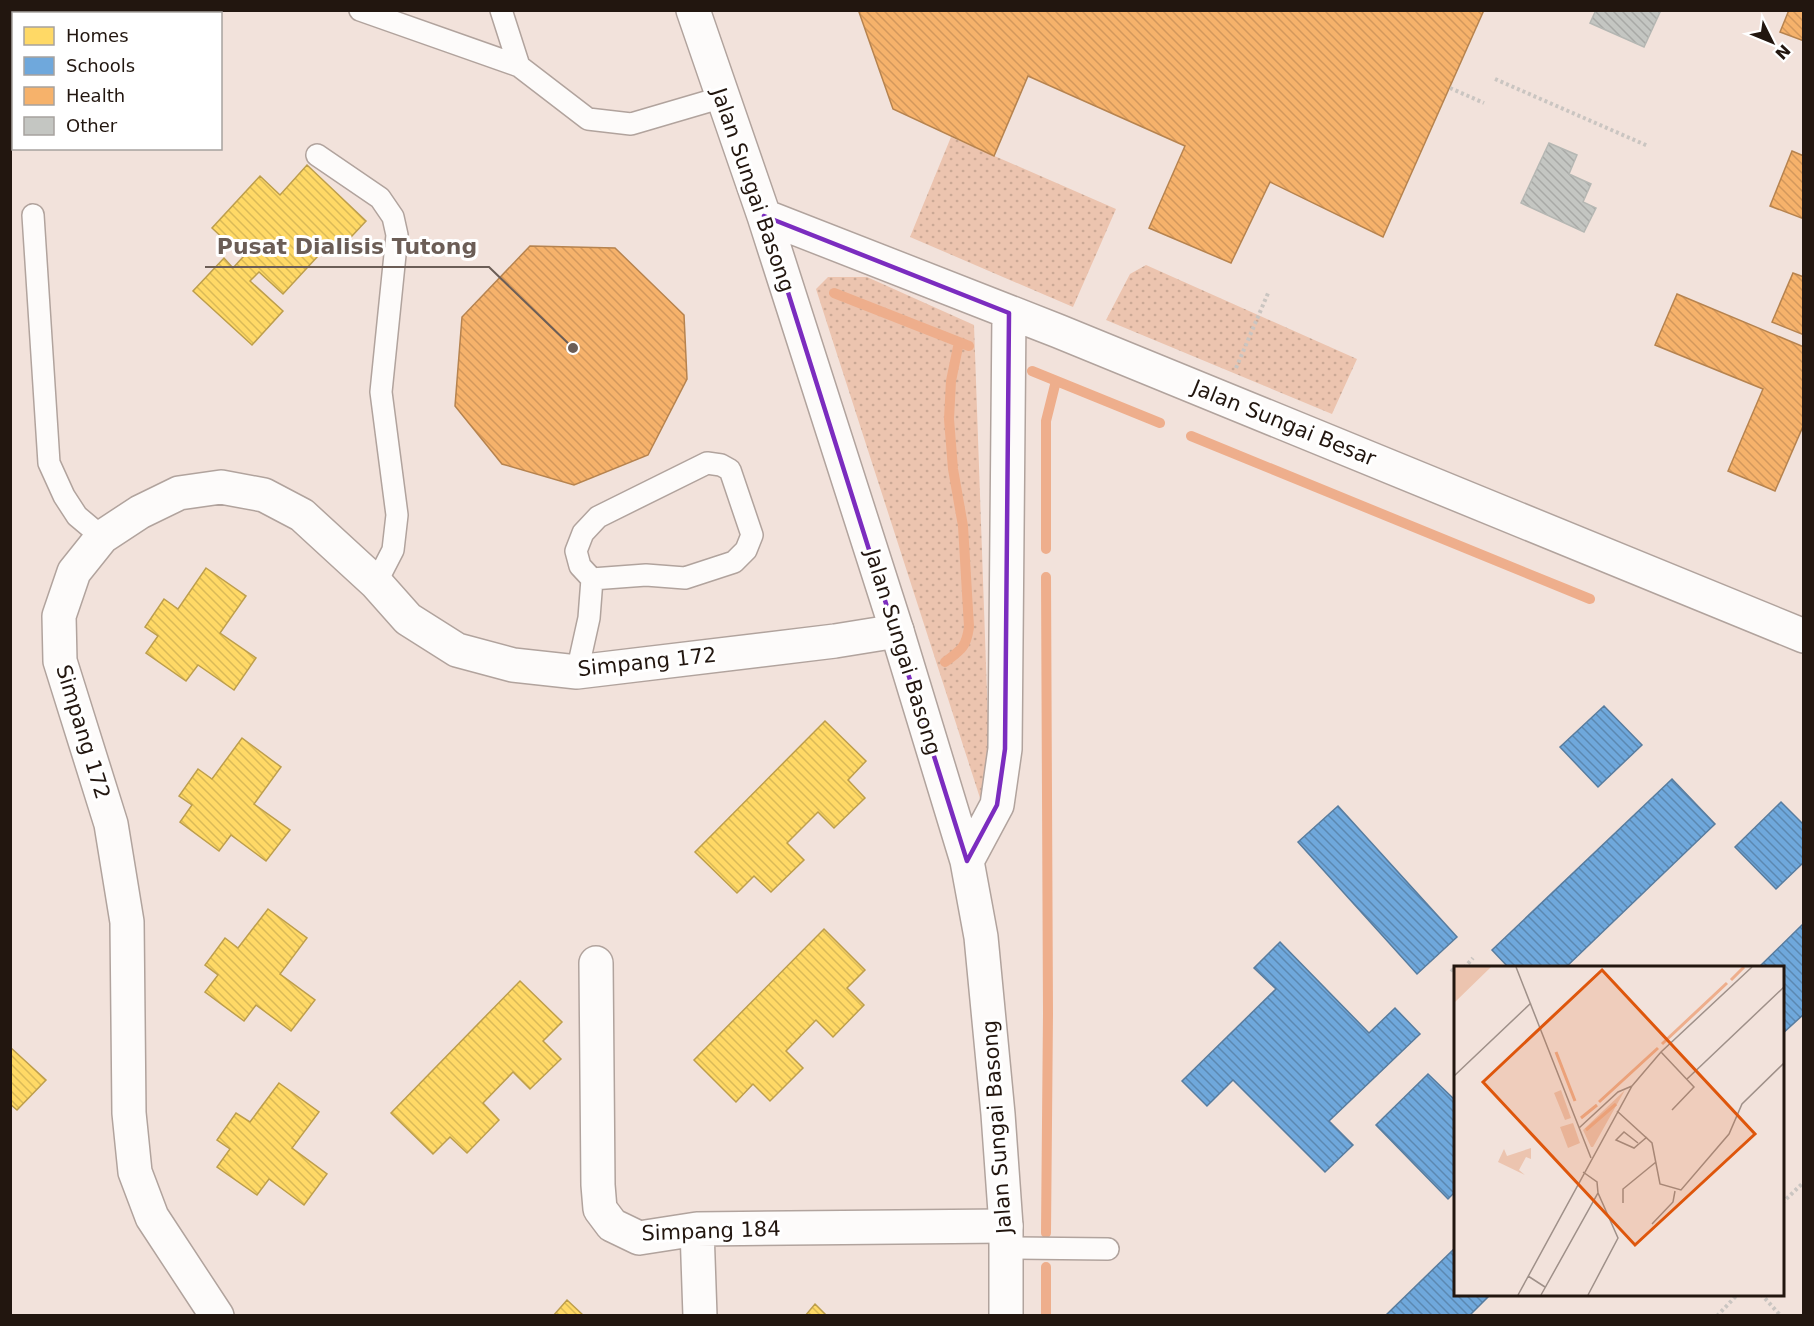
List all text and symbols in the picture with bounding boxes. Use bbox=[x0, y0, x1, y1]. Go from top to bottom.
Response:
legend bbox=[12, 12, 222, 150]
north arrow bbox=[1742, 12, 1802, 72]
text: Homes bbox=[66, 25, 129, 46]
text: N bbox=[1771, 41, 1794, 63]
text: Schools bbox=[66, 55, 135, 76]
street label: Jalan Sungai Basong bbox=[706, 83, 799, 295]
text: Health bbox=[66, 85, 125, 106]
text: Other bbox=[66, 115, 118, 136]
callout: Pusat Dialisis Tutong bbox=[205, 227, 489, 267]
text: Pusat Dialisis Tutong bbox=[217, 234, 477, 259]
street label: Jalan Sungai Besar bbox=[1187, 374, 1380, 471]
street label: Jalan Sungai Basong bbox=[860, 544, 946, 758]
street label: Simpang 172 bbox=[577, 643, 717, 681]
street label: Simpang 172 bbox=[51, 662, 115, 802]
inset map bbox=[1454, 966, 1784, 1296]
street label: Jalan Sungai Basong bbox=[978, 1019, 1017, 1237]
street label: Simpang 184 bbox=[641, 1217, 781, 1245]

